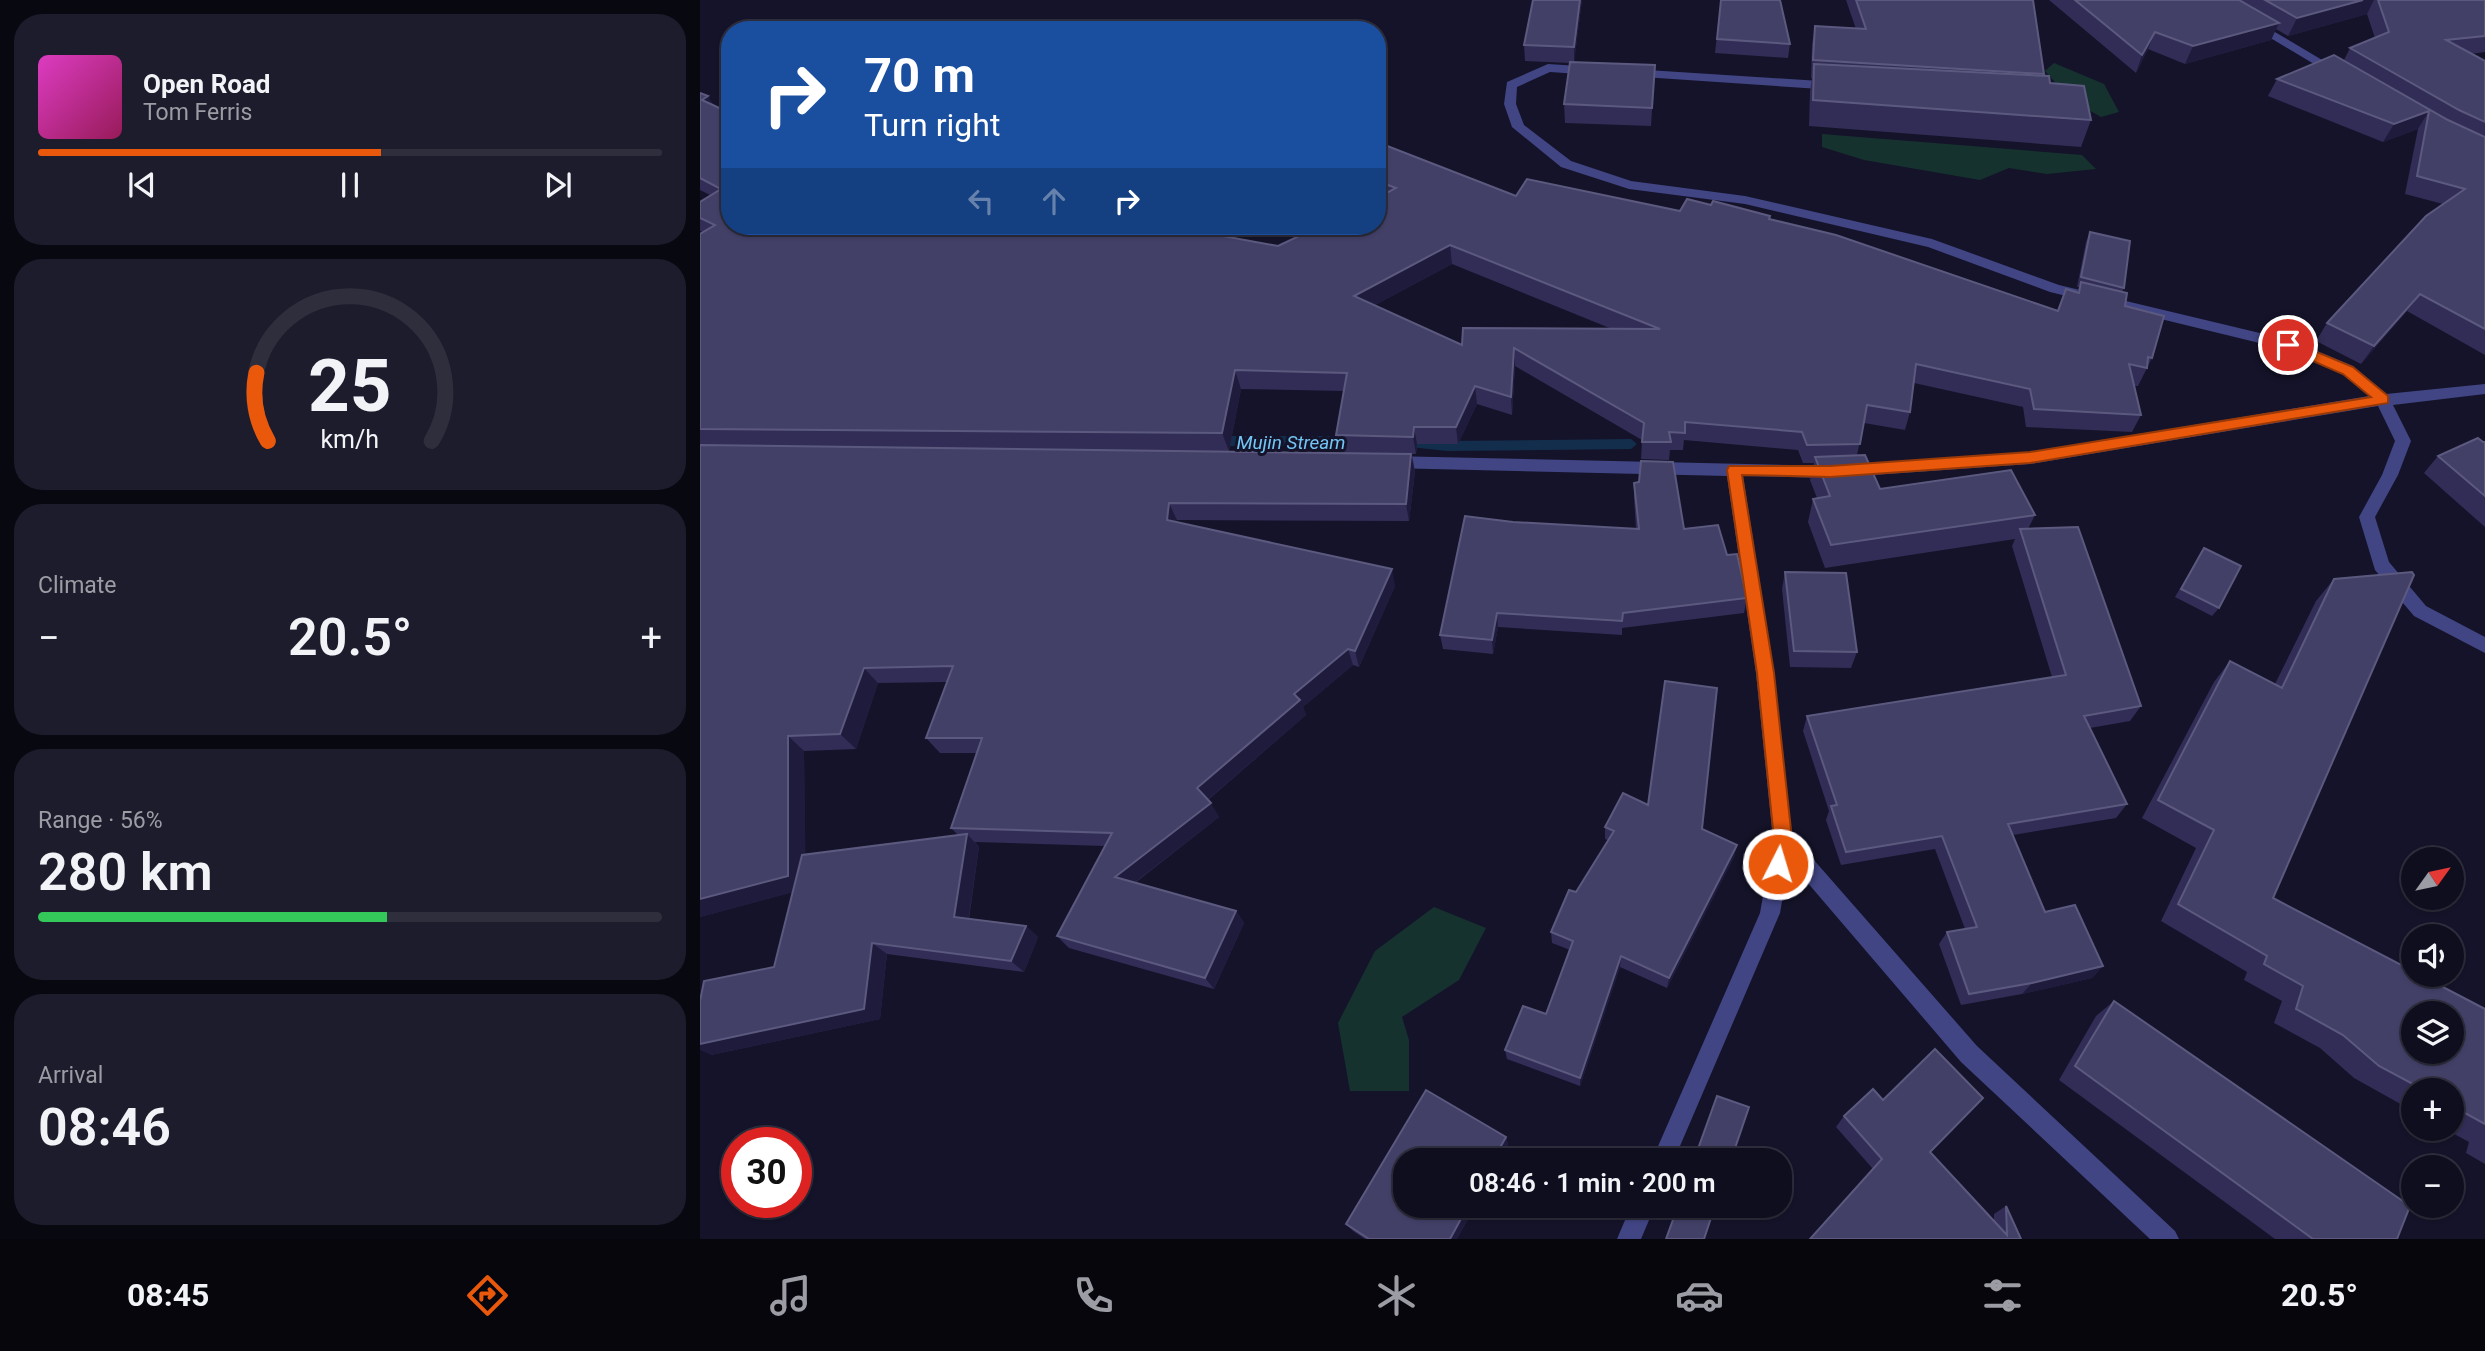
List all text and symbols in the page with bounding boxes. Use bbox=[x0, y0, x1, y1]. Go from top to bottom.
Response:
text: 70 m bbox=[864, 47, 975, 104]
icon: right bbox=[749, 49, 840, 140]
text: Open Road bbox=[143, 69, 271, 99]
text: Tom Ferris bbox=[143, 99, 252, 126]
text: Turn right bbox=[864, 106, 1000, 144]
icon: previous bbox=[123, 166, 161, 204]
icon: pause bbox=[331, 166, 369, 204]
icon: next bbox=[539, 166, 577, 204]
icon: left bbox=[962, 182, 1000, 220]
icon: ahead bbox=[1035, 182, 1073, 220]
icon: right bbox=[1108, 182, 1146, 220]
pin bbox=[2258, 315, 2318, 375]
icon: arrive bbox=[2269, 326, 2307, 364]
text: 25 bbox=[308, 343, 392, 429]
text: km/h bbox=[321, 424, 379, 453]
water label: Mujin Stream bbox=[1237, 431, 1345, 454]
text: Climate bbox=[38, 572, 117, 599]
text: 20.5° bbox=[288, 607, 412, 668]
text: − bbox=[38, 616, 60, 660]
text: + bbox=[640, 616, 662, 660]
text: Range · 56% bbox=[38, 807, 163, 834]
position arrow bbox=[1741, 827, 1815, 901]
text: 280 km bbox=[38, 842, 213, 903]
north arrow bbox=[2401, 847, 2464, 910]
map controls bbox=[2401, 847, 2464, 1218]
button: sound bbox=[2401, 924, 2464, 987]
button: layers bbox=[2401, 1001, 2464, 1064]
text: Arrival bbox=[38, 1062, 103, 1089]
button: + bbox=[2401, 1078, 2464, 1141]
text: 08:46 bbox=[38, 1097, 171, 1158]
speed limit sign: 30 bbox=[721, 1127, 812, 1218]
button: − bbox=[2401, 1155, 2464, 1218]
text: 08:46 · 1 min · 200 m bbox=[1469, 1168, 1716, 1198]
icon: directions bbox=[463, 1271, 512, 1320]
icon: music bbox=[766, 1271, 815, 1320]
icon: phone bbox=[1069, 1271, 1118, 1320]
icon: climate bbox=[1372, 1271, 1421, 1320]
icon: car bbox=[1675, 1271, 1724, 1320]
icon: filters bbox=[1978, 1271, 2027, 1320]
text: 08:45 bbox=[127, 1276, 209, 1314]
text: 20.5° bbox=[2281, 1276, 2358, 1314]

